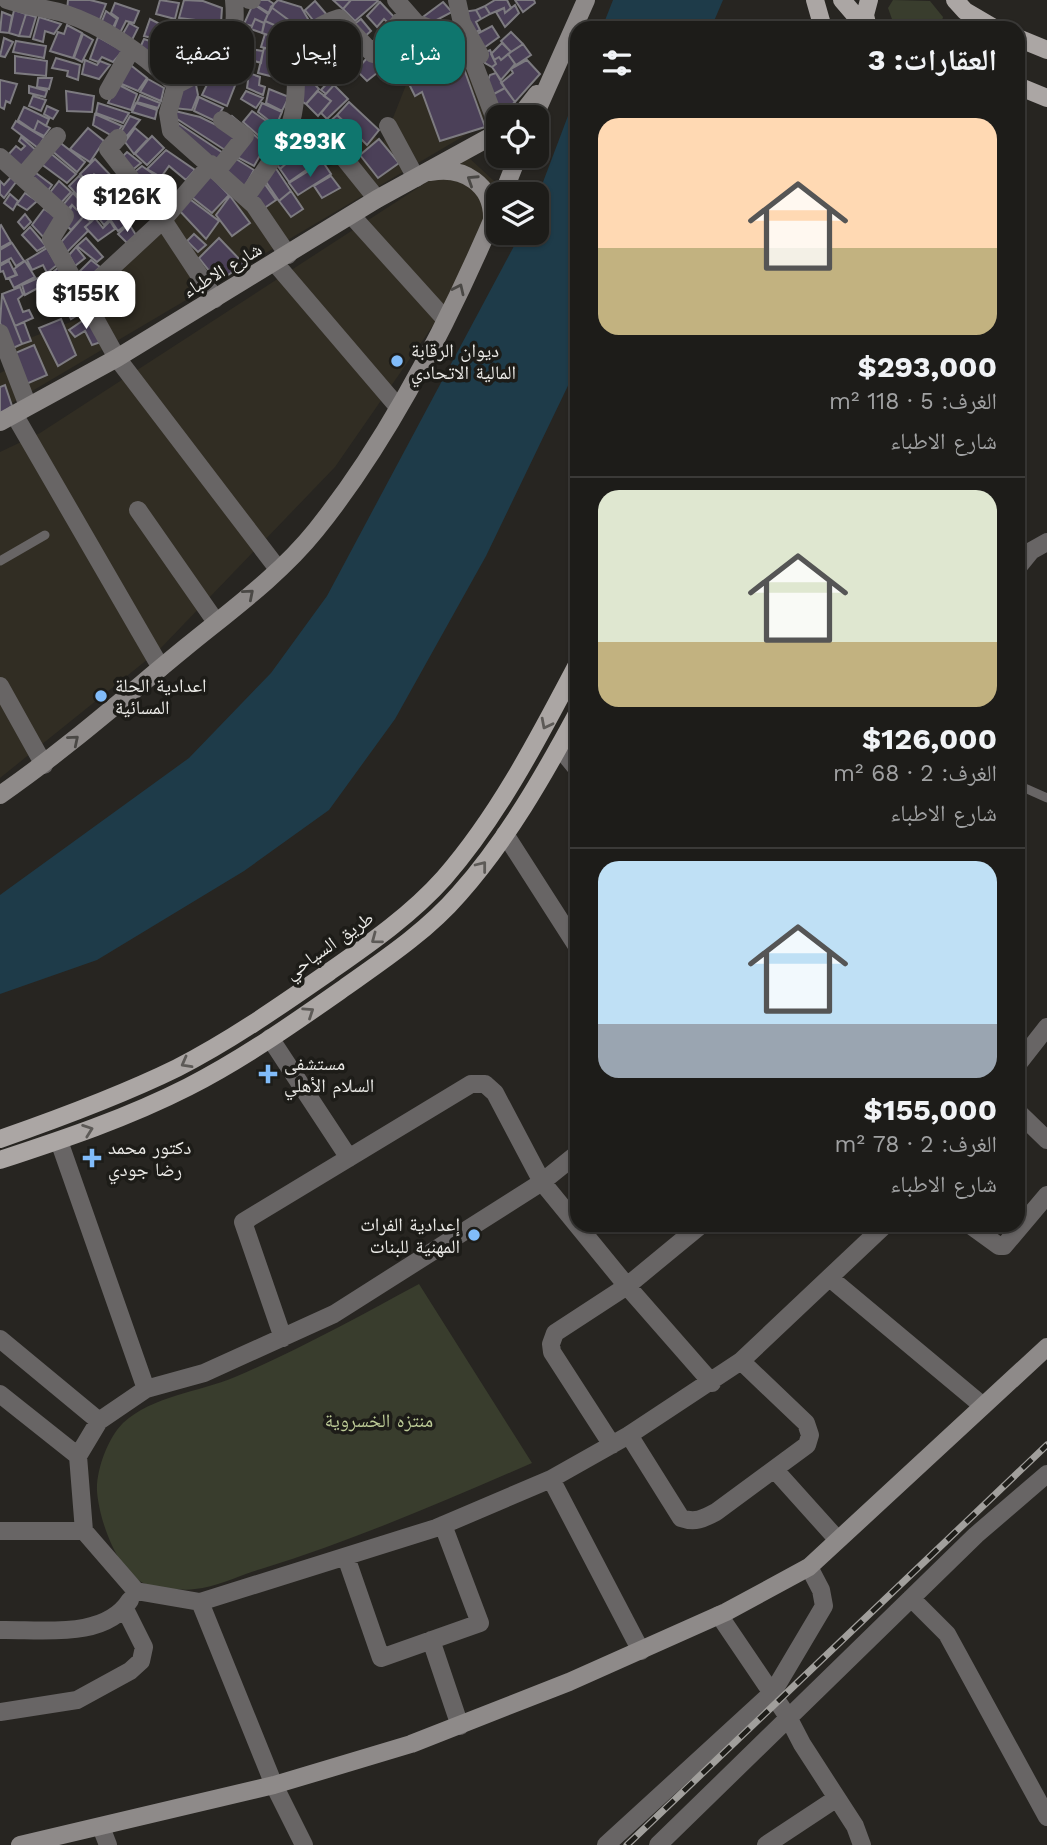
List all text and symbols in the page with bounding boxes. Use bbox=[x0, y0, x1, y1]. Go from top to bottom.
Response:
chip: تصفية bbox=[150, 21, 254, 84]
chip: إيجار bbox=[268, 21, 361, 84]
chip: شراء bbox=[375, 21, 465, 84]
text: العقارات: 3 bbox=[868, 42, 997, 77]
icon: filters bbox=[598, 44, 636, 82]
map controls bbox=[486, 105, 549, 245]
button: locate bbox=[486, 105, 549, 168]
pin: $293K bbox=[261, 120, 359, 179]
text: $293K bbox=[274, 128, 346, 155]
icon: home bbox=[735, 163, 861, 289]
pin: $126K bbox=[78, 174, 176, 234]
one-way arrow bbox=[467, 176, 480, 189]
button: layers bbox=[486, 182, 549, 245]
text: $126K bbox=[93, 183, 161, 210]
street label: شارع الاطباء bbox=[178, 237, 266, 303]
pin: $155K bbox=[37, 272, 135, 331]
text: $155K bbox=[52, 280, 120, 307]
one-way arrow bbox=[451, 283, 465, 296]
place label: ديوان الرقابة المالية الاتحادي bbox=[411, 339, 516, 387]
text: $293,000 bbox=[857, 349, 997, 384]
marker: ديوان الرقابة المالية الاتحادي bbox=[389, 353, 405, 369]
text: الغرف: 5 · 118 m² bbox=[829, 388, 997, 415]
text: شارع الاطباء bbox=[890, 428, 997, 455]
icon: home bbox=[735, 535, 861, 661]
one-way arrow bbox=[241, 590, 254, 602]
place label: اعدادية الحلة المسائية bbox=[115, 674, 207, 719]
marker: اعدادية الحلة المسائية bbox=[93, 688, 109, 704]
one-way arrow bbox=[541, 717, 555, 729]
text: $126,000 bbox=[862, 721, 997, 756]
one-way arrow bbox=[66, 735, 79, 748]
text: الغرف: 2 · 68 m² bbox=[833, 760, 997, 787]
text: شارع الاطباء bbox=[890, 800, 997, 827]
one-way arrow bbox=[474, 861, 487, 873]
street label: طريق السياحي bbox=[280, 906, 380, 987]
icon: home bbox=[735, 906, 861, 1032]
one-way arrow bbox=[371, 930, 384, 943]
one-way arrow bbox=[301, 1008, 314, 1020]
place label: مستشفى السلام الأهلي bbox=[284, 1052, 374, 1100]
one-way arrow bbox=[180, 1055, 193, 1068]
marker: مستشفى السلام الأهلي bbox=[258, 1064, 278, 1084]
text: $155,000 bbox=[863, 1092, 997, 1127]
one-way arrow bbox=[81, 1125, 93, 1139]
text: الغرف: 2 · 78 m² bbox=[835, 1131, 997, 1158]
place label: دكتور محمد رضا جودي bbox=[108, 1136, 192, 1184]
marker: دكتور محمد رضا جودي bbox=[82, 1148, 102, 1168]
text: شارع الاطباء bbox=[890, 1171, 997, 1198]
place label: إعدادية الفرات المهنية للبنات bbox=[360, 1213, 460, 1258]
marker: إعدادية الفرات المهنية للبنات bbox=[466, 1227, 482, 1243]
park label: منتزه الخسروية bbox=[325, 1409, 433, 1432]

